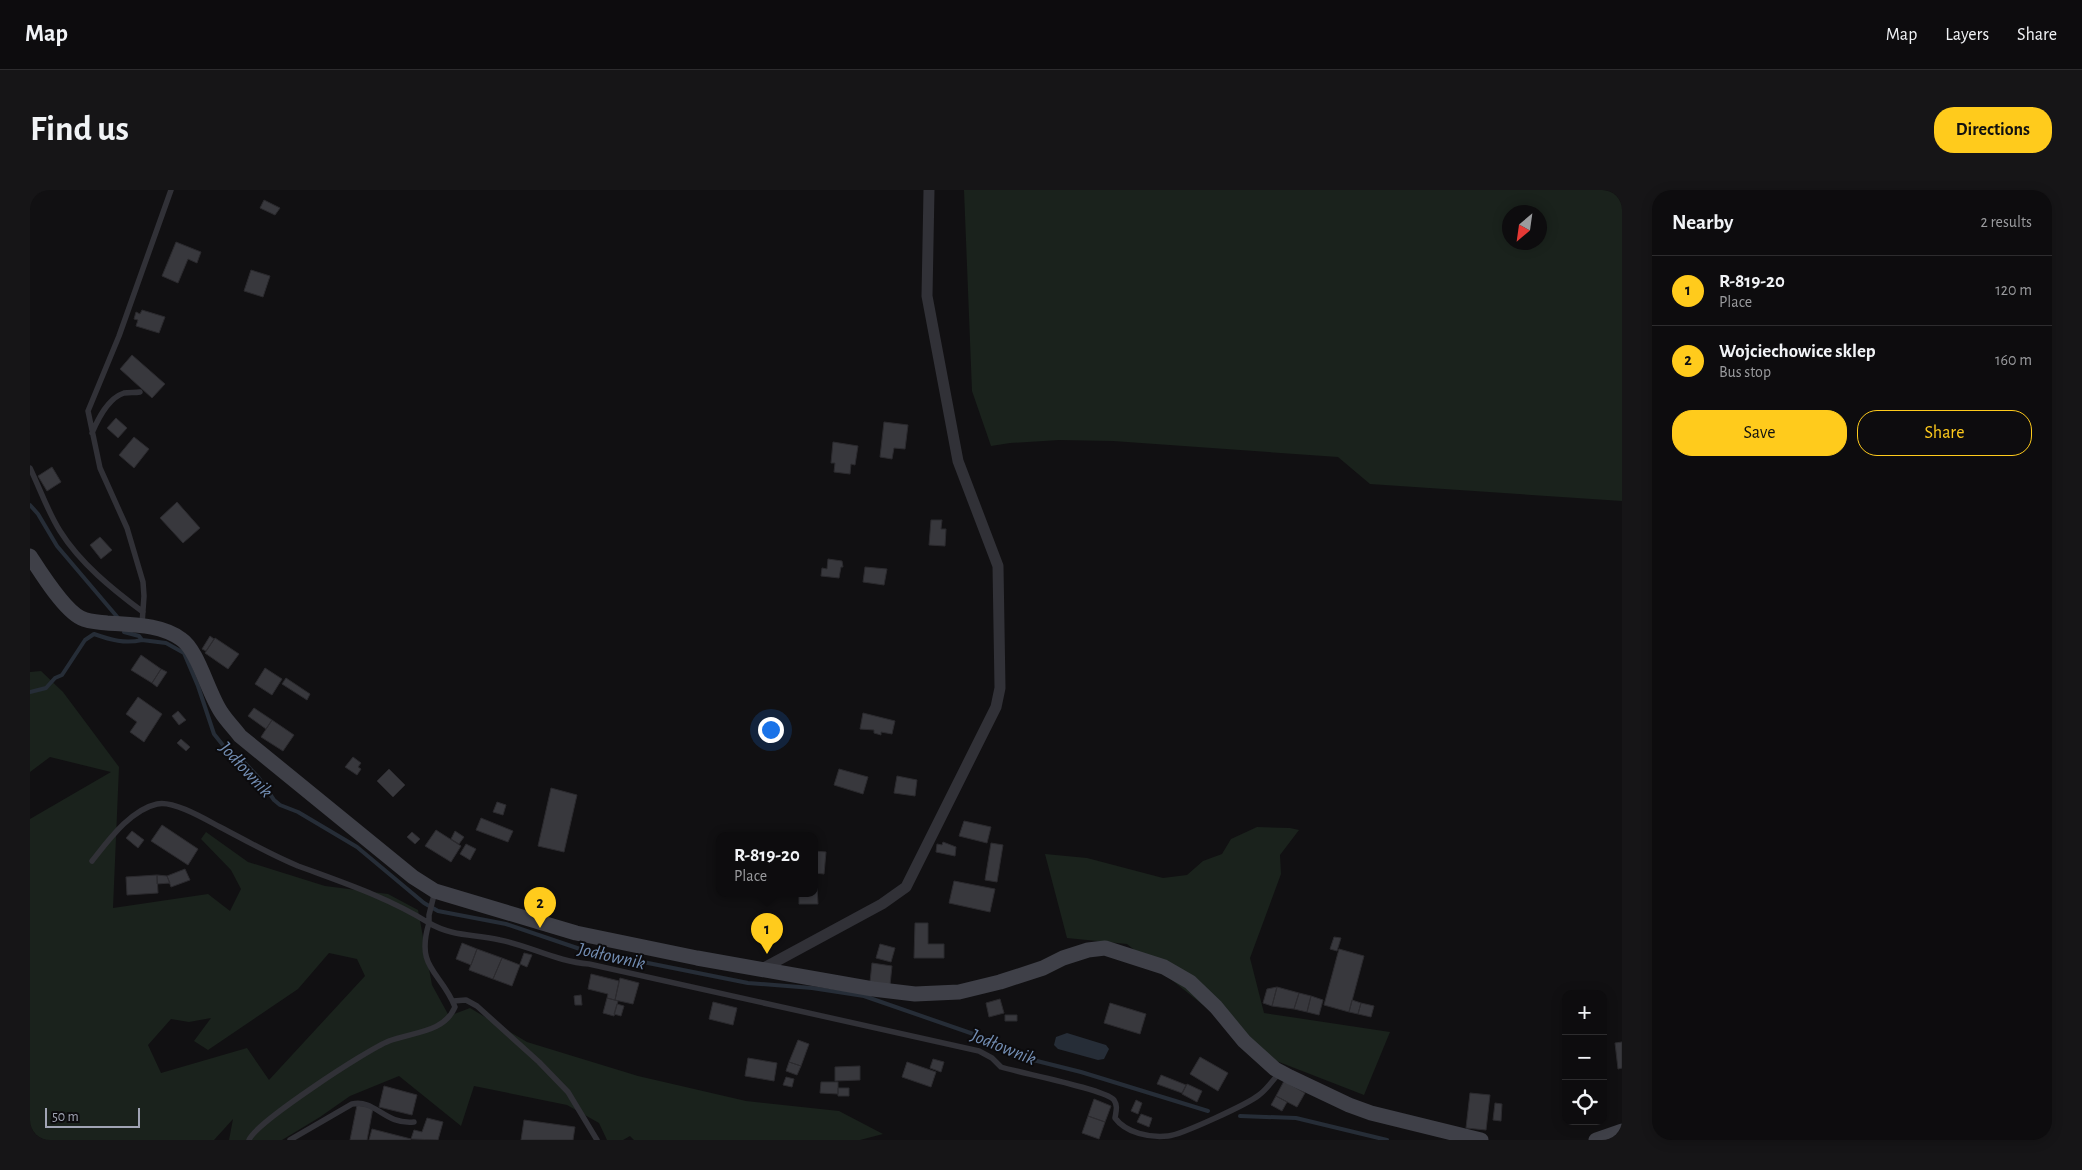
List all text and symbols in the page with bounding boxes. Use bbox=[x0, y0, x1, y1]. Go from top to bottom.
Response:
text: Map bbox=[25, 22, 68, 46]
text: Map bbox=[1886, 26, 1917, 44]
text: Layers bbox=[1945, 26, 1989, 44]
text: Share bbox=[2017, 26, 2057, 44]
button: Directions bbox=[1934, 107, 2052, 153]
text: Find us bbox=[30, 112, 129, 147]
north arrow bbox=[1502, 205, 1547, 250]
text: Nearby bbox=[1672, 212, 1733, 233]
text: 2 results bbox=[1980, 214, 2032, 230]
text: R-819-20 bbox=[1719, 272, 1785, 291]
text: 1 bbox=[1685, 282, 1691, 298]
text: 120 m bbox=[1995, 282, 2032, 298]
text: Place bbox=[1719, 294, 1752, 310]
text: Wojciechowice sklep bbox=[1719, 342, 1876, 361]
text: 2 bbox=[1684, 352, 1692, 368]
text: 160 m bbox=[1995, 352, 2032, 368]
text: Bus stop bbox=[1719, 364, 1771, 380]
button: Save bbox=[1672, 410, 1847, 456]
button: Share bbox=[1857, 410, 2032, 456]
your location bbox=[758, 717, 784, 743]
water label: Jodłownik bbox=[215, 738, 276, 802]
popup bbox=[716, 832, 818, 897]
text: R-819-20 bbox=[734, 846, 800, 865]
text: Place bbox=[734, 868, 767, 884]
pin: 2 bbox=[524, 887, 556, 928]
pin: 1 bbox=[751, 913, 783, 954]
water label: Jodłownik bbox=[575, 939, 647, 973]
map controls bbox=[1562, 990, 1607, 1125]
button: + bbox=[1562, 990, 1607, 1035]
water label: Jodłownik bbox=[967, 1025, 1039, 1069]
button: − bbox=[1562, 1035, 1607, 1080]
button: locate bbox=[1562, 1080, 1607, 1125]
scale bar bbox=[45, 1105, 140, 1128]
text: 50 m bbox=[52, 1110, 79, 1124]

